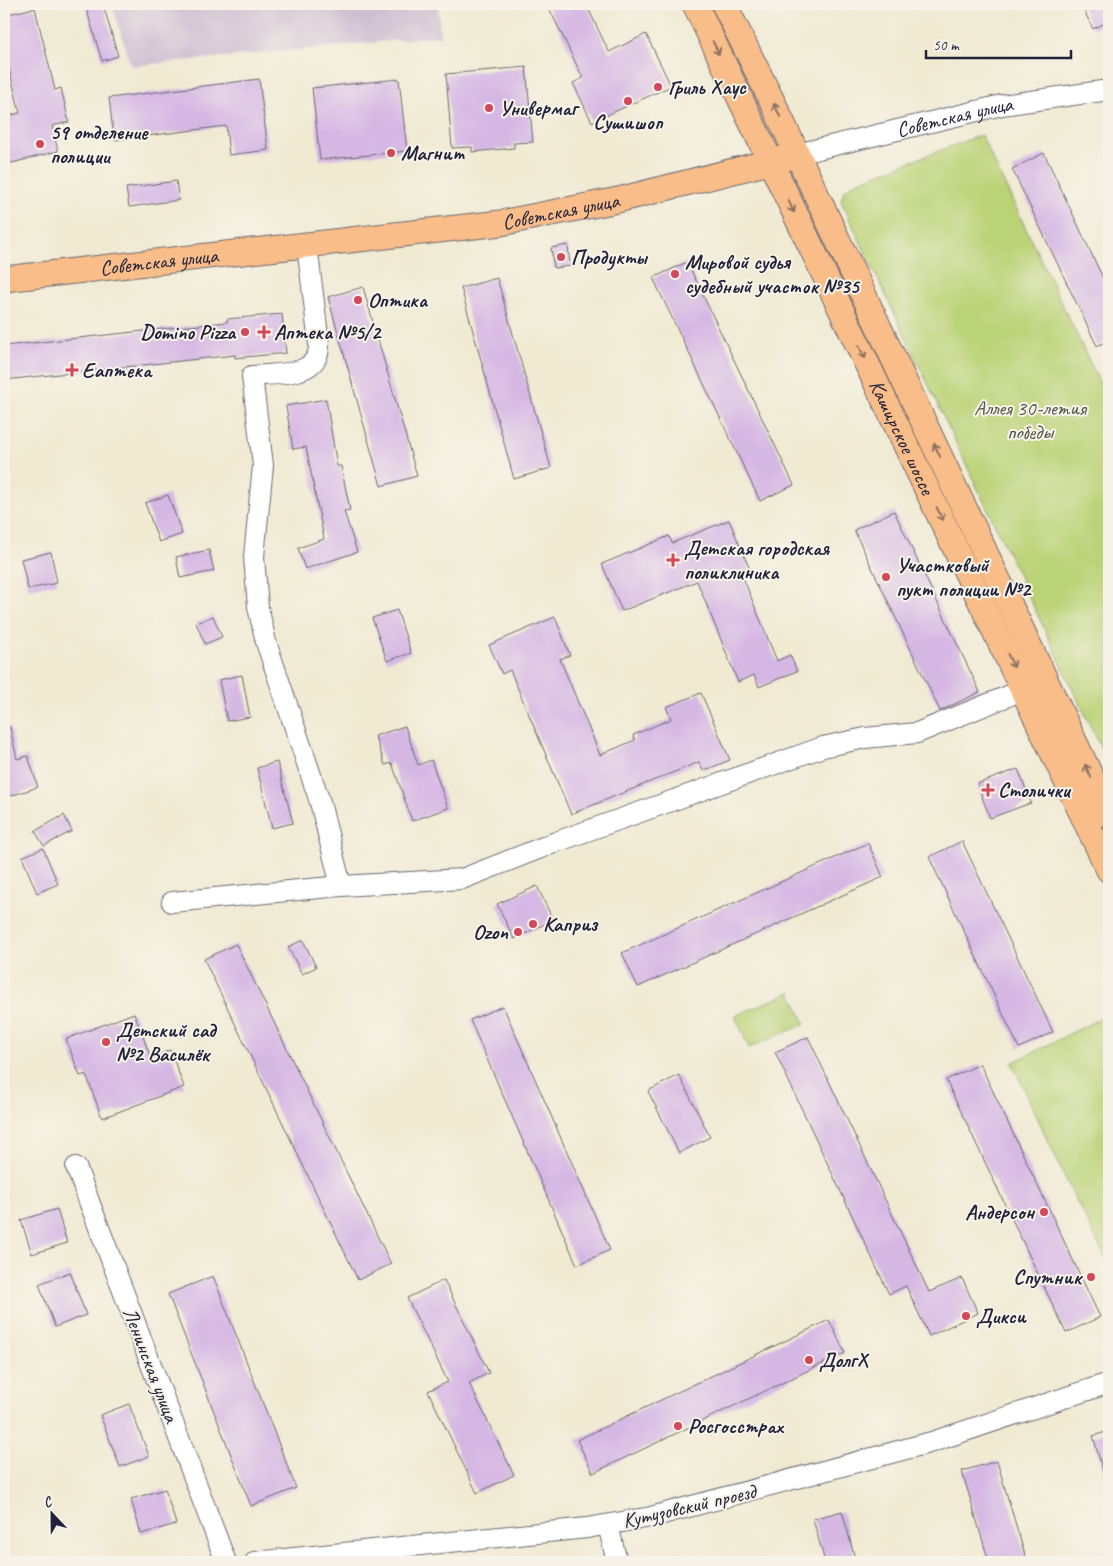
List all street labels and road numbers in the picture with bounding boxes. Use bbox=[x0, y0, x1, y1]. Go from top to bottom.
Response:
street label: Советская улица bbox=[894, 90, 1016, 143]
street label: Советская улица bbox=[500, 187, 623, 235]
street label: Советская улица bbox=[99, 242, 221, 281]
street label: Каширское шоссе bbox=[864, 375, 941, 500]
street label: Ленинская улица bbox=[117, 1304, 185, 1428]
street label: Кутузовский проезд bbox=[620, 1478, 760, 1534]

